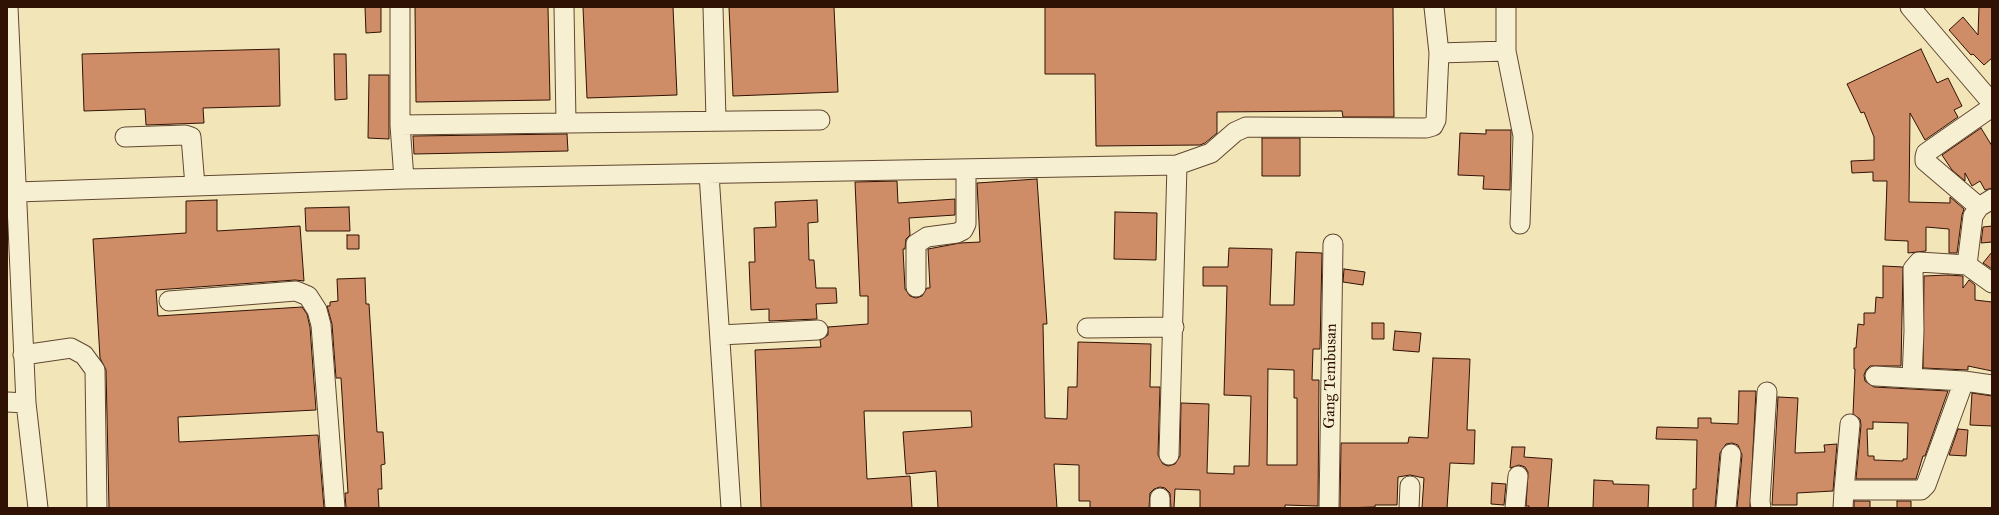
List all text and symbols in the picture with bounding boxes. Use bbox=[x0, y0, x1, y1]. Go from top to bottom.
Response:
street label: Gang Tembusan bbox=[1320, 323, 1342, 429]

